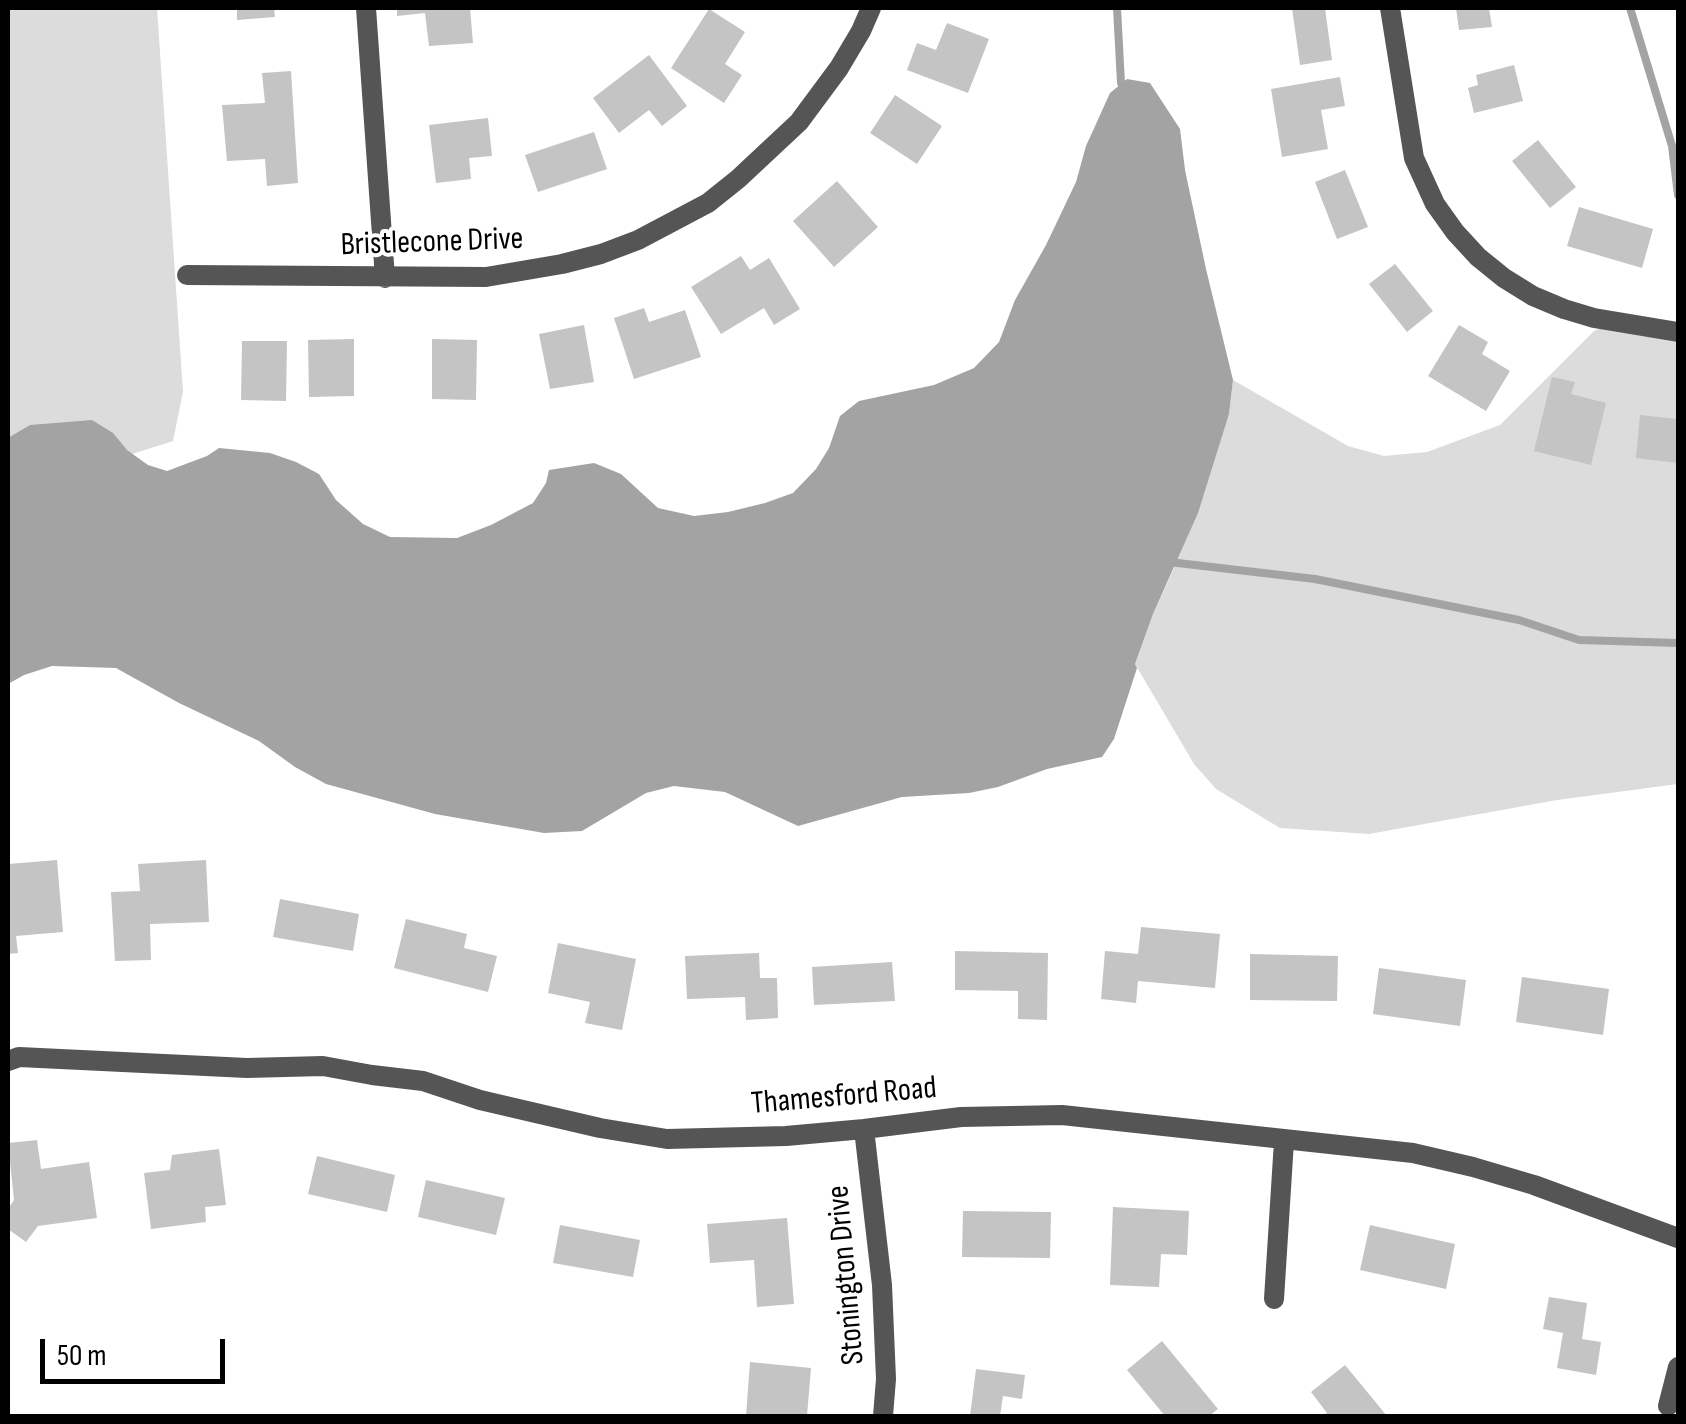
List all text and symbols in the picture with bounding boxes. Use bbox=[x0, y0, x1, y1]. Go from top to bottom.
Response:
street label: Bristlecone Drive bbox=[340, 221, 524, 265]
street label: Thamesford Road bbox=[750, 1070, 938, 1124]
street label: Stonington Drive bbox=[820, 1184, 874, 1366]
scale bar bbox=[45, 1319, 230, 1381]
text: 50 m bbox=[57, 1338, 106, 1374]

